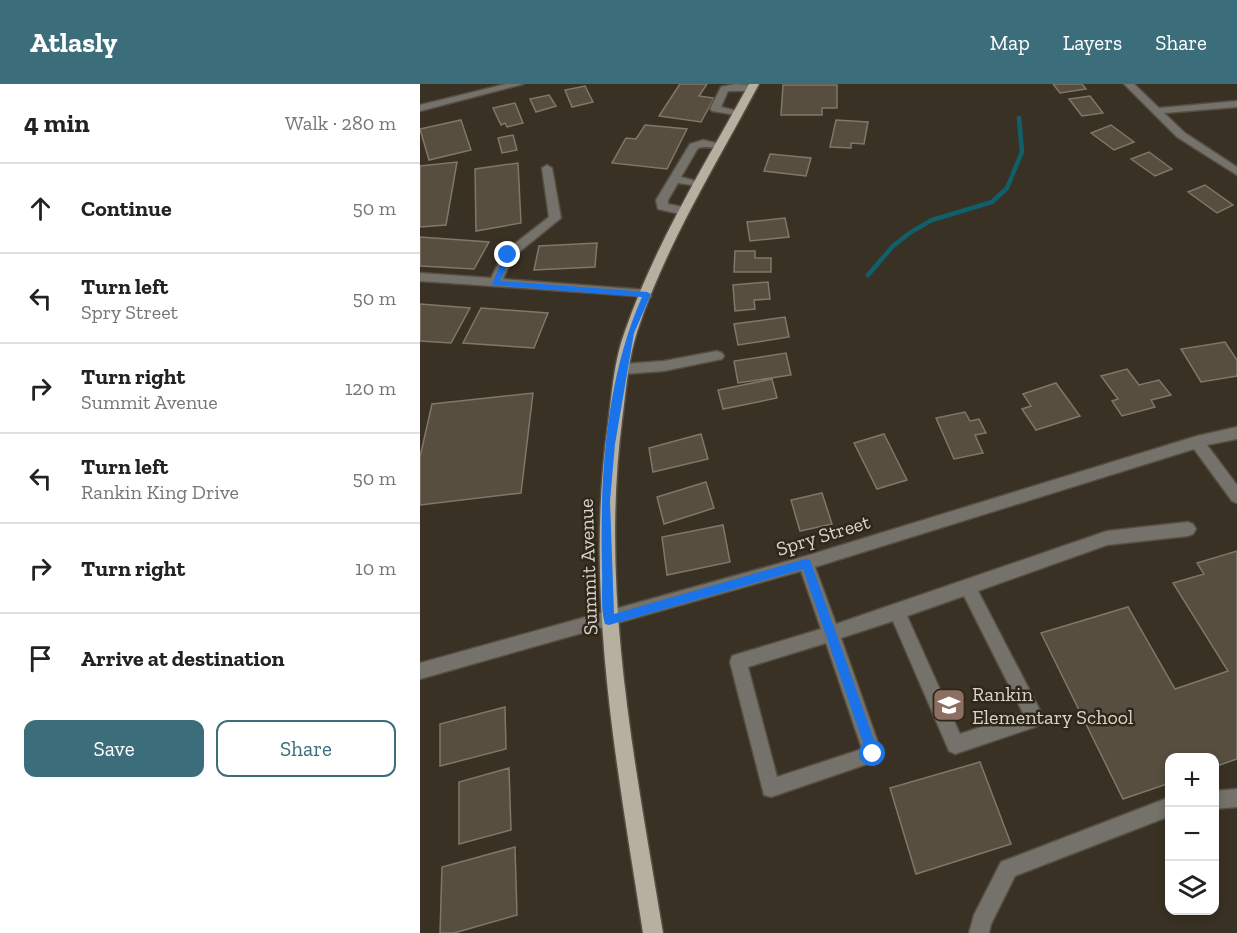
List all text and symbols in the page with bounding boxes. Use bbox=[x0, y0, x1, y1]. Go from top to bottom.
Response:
text: Atlasly bbox=[30, 26, 117, 59]
text: Map bbox=[990, 30, 1030, 55]
text: Layers bbox=[1063, 30, 1122, 55]
text: Share bbox=[1155, 30, 1207, 55]
text: 4 min bbox=[24, 107, 90, 139]
text: Walk · 280 m bbox=[285, 111, 396, 135]
icon: ahead bbox=[24, 192, 57, 225]
text: Continue bbox=[81, 195, 172, 222]
text: 50 m bbox=[352, 196, 396, 220]
route end bbox=[494, 241, 520, 267]
text: Turn left bbox=[81, 273, 168, 300]
icon: left bbox=[24, 282, 57, 315]
text: 50 m bbox=[352, 286, 396, 310]
text: Spry Street bbox=[81, 300, 178, 324]
text: Turn right bbox=[81, 363, 185, 390]
icon: right bbox=[24, 372, 57, 405]
text: 120 m bbox=[345, 376, 396, 400]
text: Summit Avenue bbox=[81, 390, 218, 414]
text: Turn left bbox=[81, 453, 168, 480]
icon: left bbox=[24, 462, 57, 495]
text: 50 m bbox=[352, 466, 396, 490]
text: Rankin King Drive bbox=[81, 480, 239, 504]
street label: Summit Avenue bbox=[574, 498, 602, 636]
street label: Spry Street bbox=[773, 509, 873, 561]
icon: right bbox=[24, 552, 57, 585]
text: Turn right bbox=[81, 555, 185, 582]
text: 10 m bbox=[355, 556, 396, 580]
icon: arrive bbox=[24, 642, 57, 675]
text: Arrive at destination bbox=[81, 645, 284, 672]
place label: Rankin Elementary School bbox=[972, 682, 1133, 729]
school or university icon: Rankin Elementary School bbox=[931, 687, 967, 723]
button: Save bbox=[24, 720, 204, 777]
button: Share bbox=[216, 720, 396, 777]
route start bbox=[859, 740, 885, 766]
map controls bbox=[1165, 753, 1219, 915]
button: + bbox=[1165, 753, 1219, 807]
button: − bbox=[1165, 807, 1219, 861]
button: layers bbox=[1165, 861, 1219, 915]

